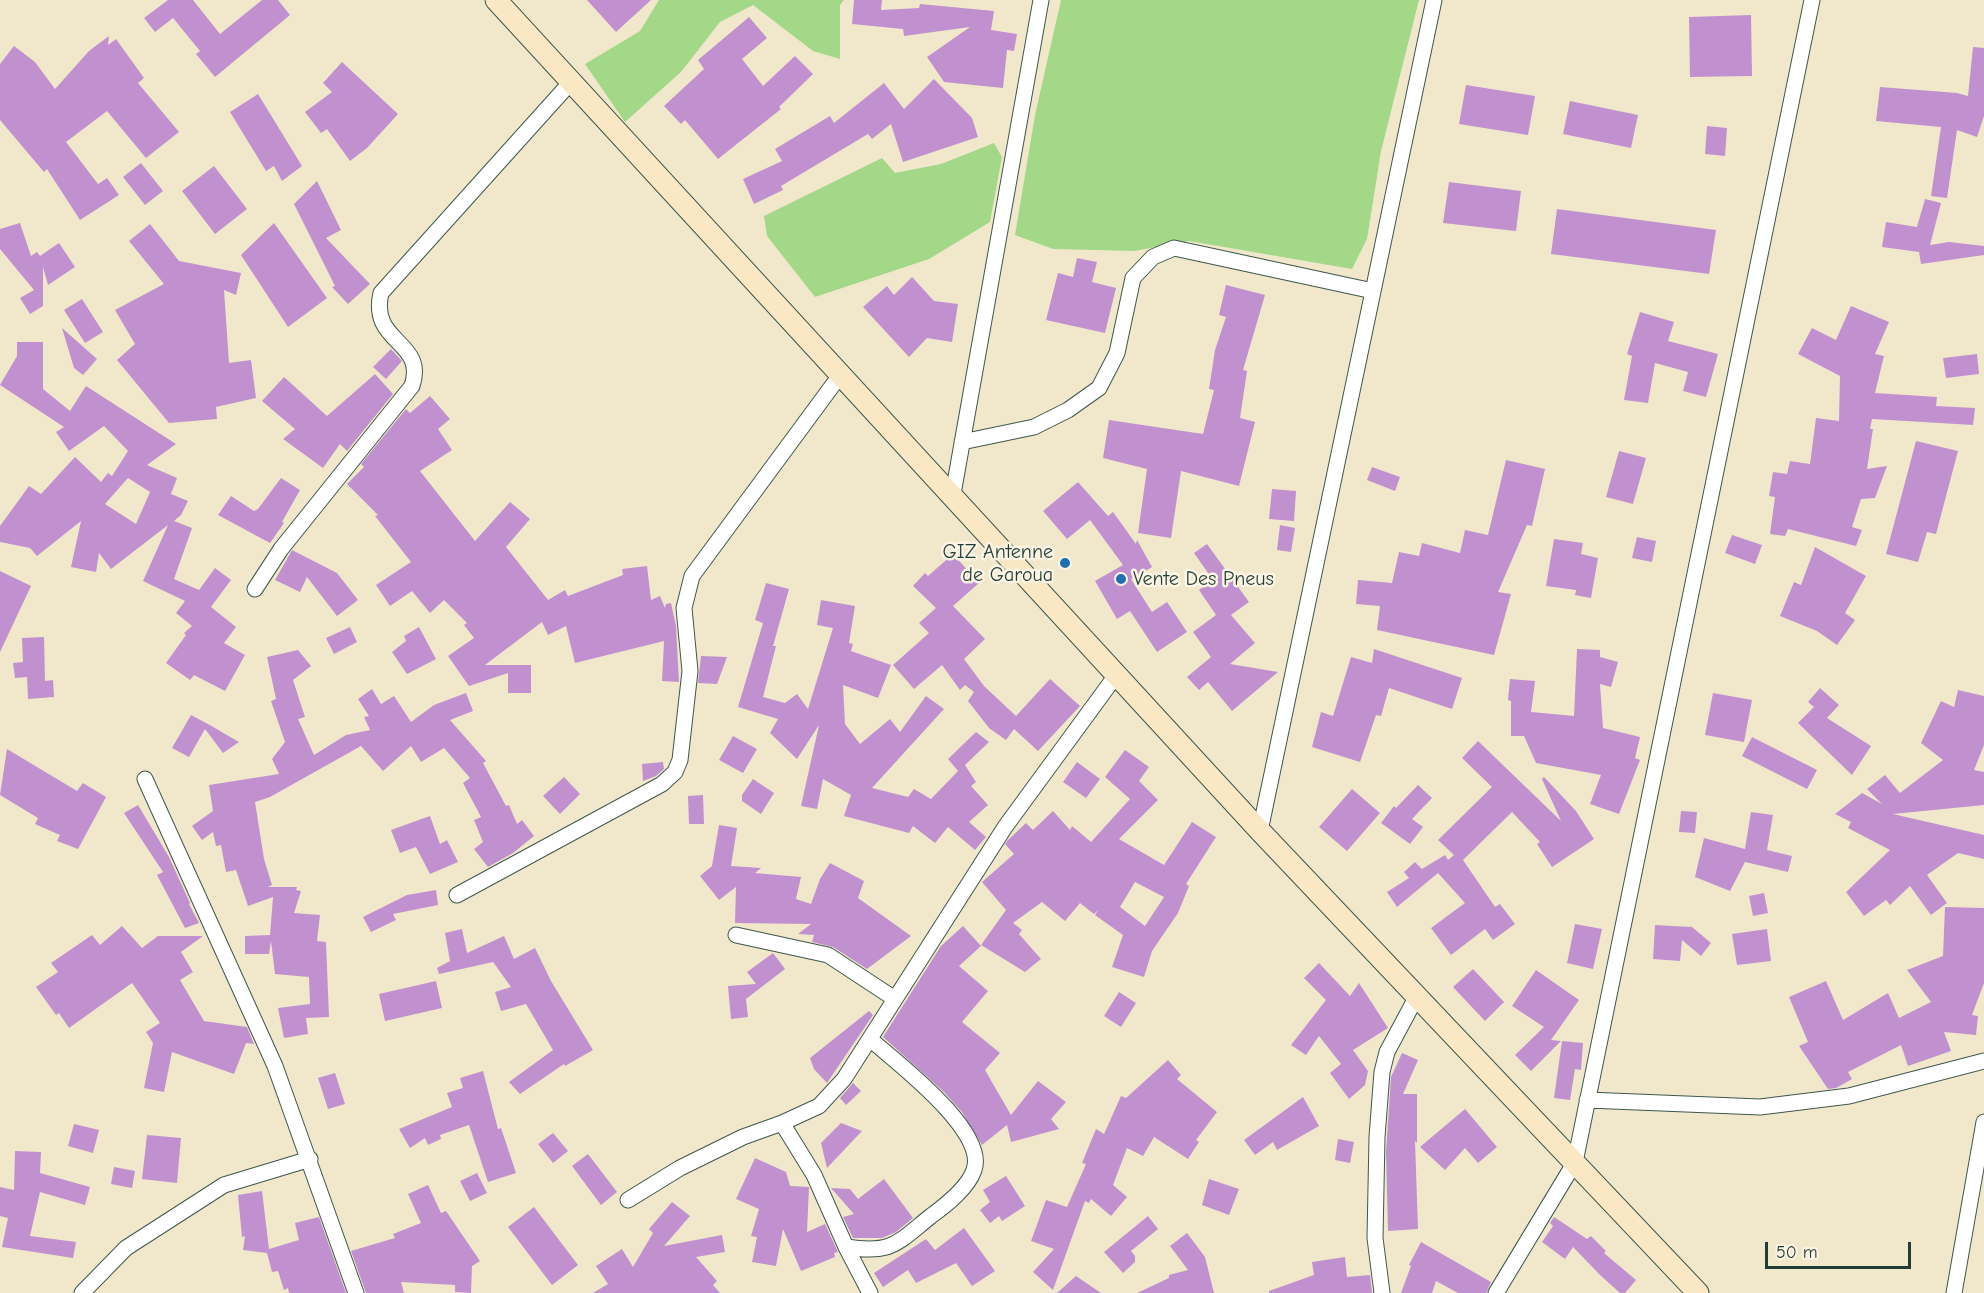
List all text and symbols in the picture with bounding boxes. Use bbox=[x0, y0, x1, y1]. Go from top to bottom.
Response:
place label: GIZ Antenne de Garoua bbox=[943, 540, 1053, 587]
marker: GIZ Antenne de Garoua bbox=[1058, 556, 1072, 570]
place label: Vente Des Pneus bbox=[1133, 567, 1274, 591]
marker: Vente Des Pneus bbox=[1114, 572, 1128, 586]
scale bar bbox=[1768, 1230, 1914, 1268]
text: 50 m bbox=[1776, 1242, 1818, 1263]

